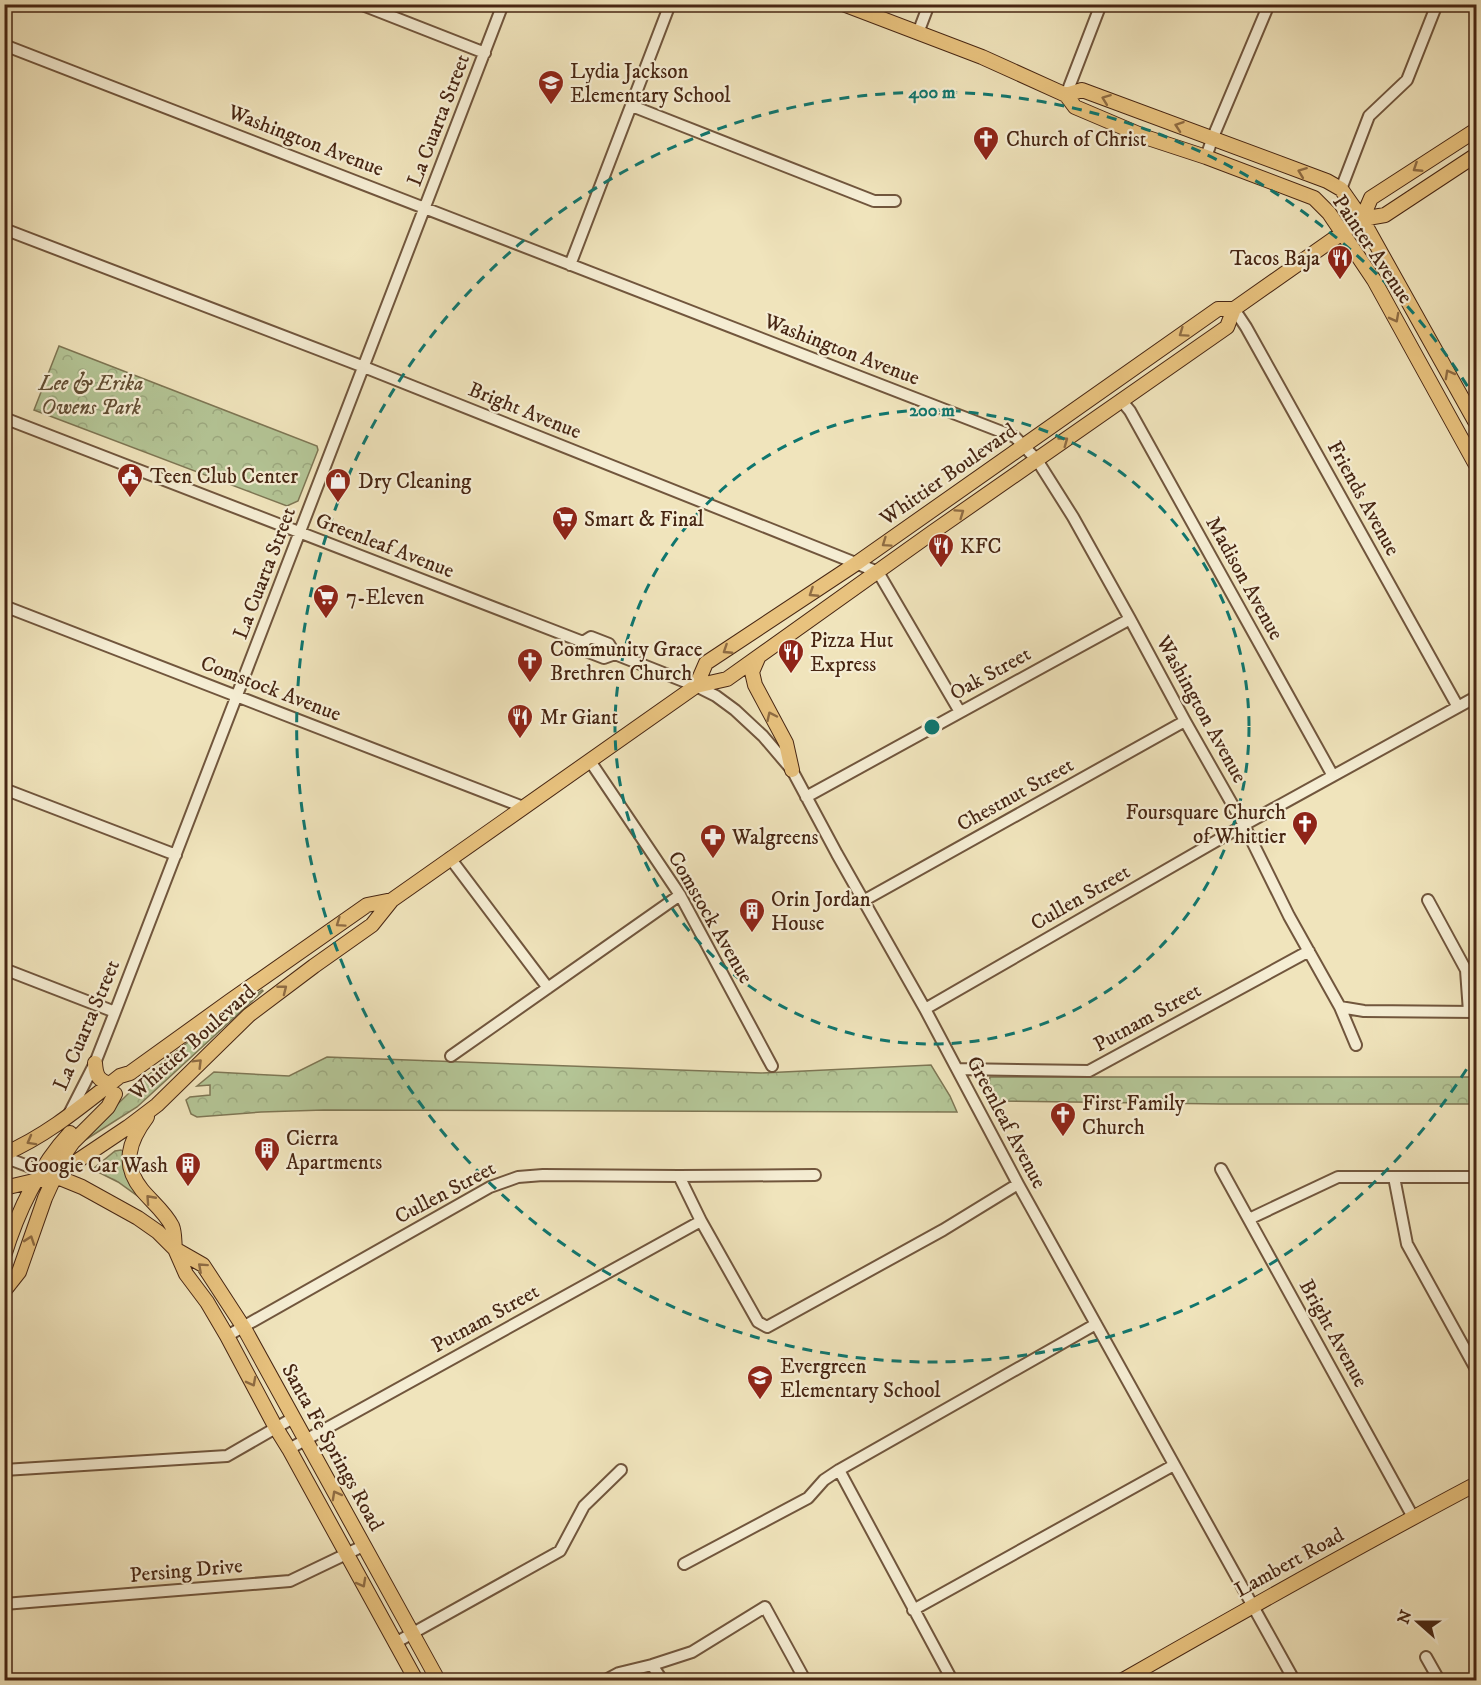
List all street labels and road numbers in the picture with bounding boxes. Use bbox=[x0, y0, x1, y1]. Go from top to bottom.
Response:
street label: La Cuarta Street bbox=[402, 50, 476, 190]
street label: Washington Avenue bbox=[223, 99, 387, 183]
street label: Painter Avenue bbox=[1326, 190, 1418, 309]
street label: Washington Avenue bbox=[759, 308, 923, 392]
street label: Bright Avenue bbox=[464, 377, 585, 445]
street label: Whittier Boulevard bbox=[874, 418, 1022, 532]
street label: Friends Avenue bbox=[1321, 437, 1405, 561]
street label: La Cuarta Street bbox=[228, 503, 302, 643]
street label: Greenleaf Avenue bbox=[312, 508, 458, 584]
street label: Madison Avenue bbox=[1199, 512, 1289, 645]
street label: Washington Avenue bbox=[1149, 630, 1253, 788]
street label: Oak Street bbox=[946, 641, 1036, 707]
street label: Comstock Avenue bbox=[197, 650, 345, 728]
street label: Chestnut Street bbox=[953, 752, 1079, 838]
street label: Comstock Avenue bbox=[662, 847, 759, 989]
street label: Cullen Street bbox=[1026, 859, 1135, 937]
street label: La Cuarta Street bbox=[48, 956, 126, 1095]
street label: Putnam Street bbox=[1089, 978, 1206, 1058]
street label: Whittier Boulevard bbox=[123, 979, 262, 1107]
street label: Greenleaf Avenue bbox=[960, 1052, 1052, 1193]
street label: Cullen Street bbox=[391, 1155, 501, 1230]
street label: Bright Avenue bbox=[1293, 1275, 1374, 1392]
street label: Putnam Street bbox=[427, 1279, 544, 1359]
street label: Santa Fe Springs Road bbox=[275, 1359, 389, 1536]
street label: Lambert Road bbox=[1230, 1522, 1349, 1604]
street label: Persing Drive bbox=[129, 1553, 244, 1589]

